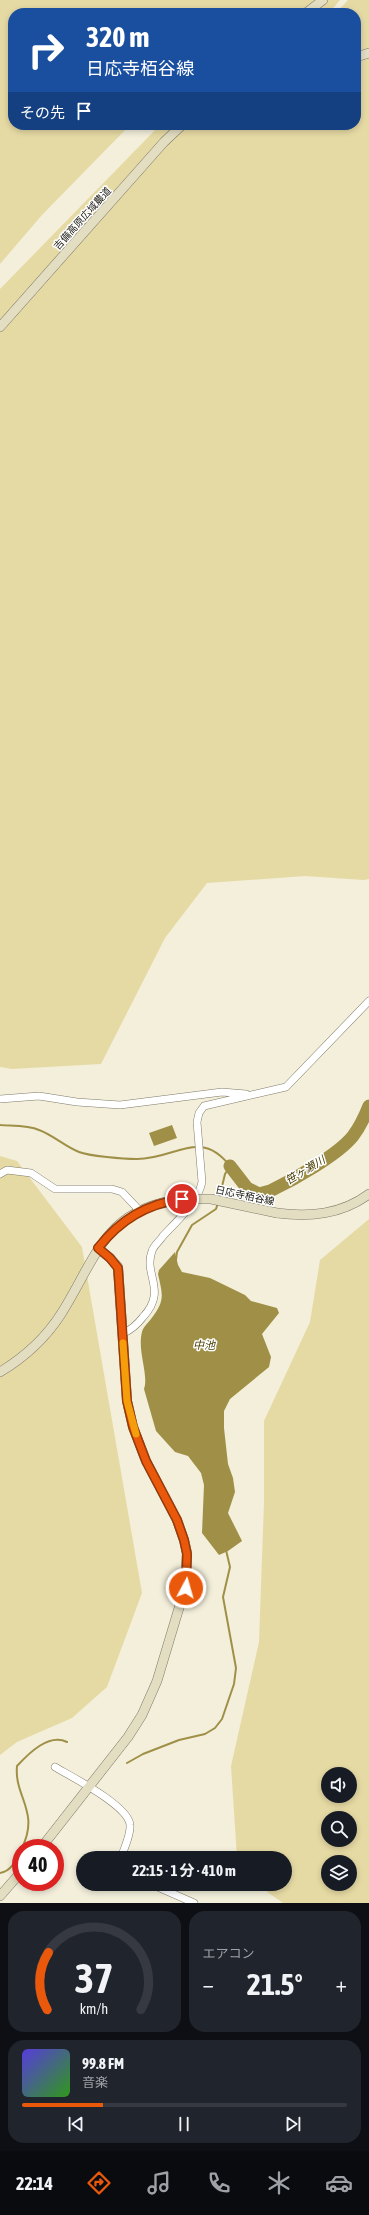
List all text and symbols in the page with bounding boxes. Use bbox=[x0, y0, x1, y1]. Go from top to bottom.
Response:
text: 320 m bbox=[86, 21, 149, 53]
icon: right bbox=[20, 24, 72, 76]
text: 日応寺栢谷線 bbox=[86, 58, 194, 79]
icon: arrive bbox=[73, 100, 95, 122]
text: その先 bbox=[20, 104, 65, 121]
street label: 吉備高原広域農道 bbox=[52, 185, 113, 252]
water label: 笹ヶ瀬川 bbox=[283, 1153, 328, 1186]
pin bbox=[165, 1182, 199, 1216]
street label: 日応寺栢谷線 bbox=[214, 1184, 275, 1207]
icon: arrive bbox=[171, 1188, 193, 1210]
water label: 中池 bbox=[193, 1339, 216, 1351]
position arrow bbox=[165, 1567, 207, 1609]
map controls bbox=[321, 1767, 357, 1891]
button: sound bbox=[321, 1767, 357, 1803]
button: search bbox=[321, 1811, 357, 1847]
speed limit sign: 40 bbox=[12, 1839, 64, 1891]
button: layers bbox=[321, 1855, 357, 1891]
text: 22:15 · 1 分 · 410 m bbox=[132, 1862, 236, 1879]
text: エアコン bbox=[203, 1946, 255, 1961]
text: 37 bbox=[75, 1953, 114, 2001]
text: 21.5° bbox=[247, 1967, 303, 2001]
text: − bbox=[203, 1971, 214, 1997]
text: + bbox=[336, 1971, 347, 1997]
text: km/h bbox=[80, 2000, 108, 2016]
text: 99.8 FM bbox=[82, 2055, 124, 2072]
text: 音楽 bbox=[82, 2075, 108, 2090]
icon: previous bbox=[65, 2113, 87, 2135]
icon: pause bbox=[173, 2113, 195, 2135]
icon: next bbox=[282, 2113, 304, 2135]
icon: directions bbox=[85, 2169, 113, 2197]
icon: music bbox=[145, 2169, 173, 2197]
icon: phone bbox=[205, 2169, 233, 2197]
icon: climate bbox=[265, 2169, 293, 2197]
icon: car bbox=[325, 2169, 353, 2197]
text: 22:14 bbox=[16, 2173, 53, 2194]

